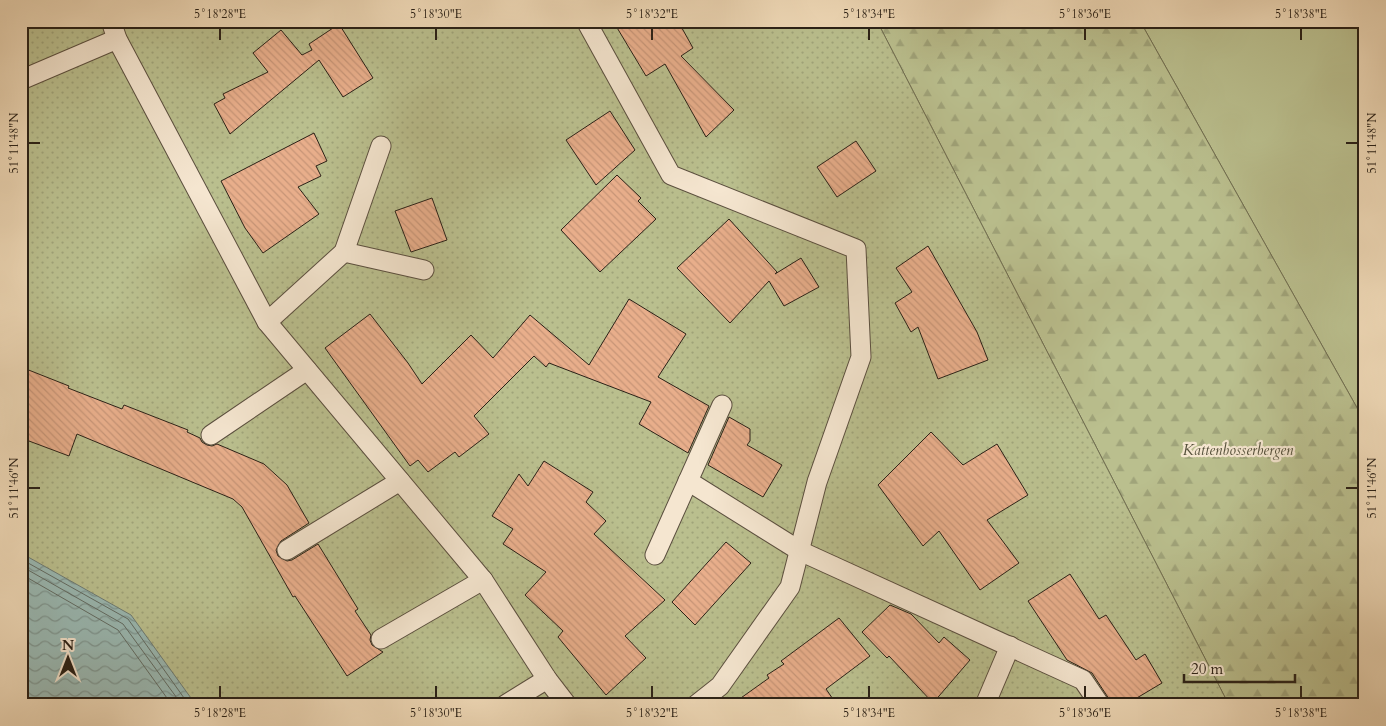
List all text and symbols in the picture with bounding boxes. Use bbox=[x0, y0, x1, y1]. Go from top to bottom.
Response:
text: 5°18'28"E bbox=[194, 6, 246, 22]
text: 5°18'30"E bbox=[410, 6, 462, 22]
text: 5°18'32"E bbox=[626, 6, 678, 22]
text: 5°18'34"E bbox=[843, 6, 895, 22]
text: 5°18'36"E bbox=[1059, 6, 1111, 22]
text: 5°18'38"E bbox=[1275, 6, 1327, 22]
text: 51°11'48"N bbox=[6, 112, 22, 173]
text: 51°11'48"N bbox=[1364, 112, 1380, 173]
park label: Kattenbosserbergen bbox=[1183, 440, 1294, 460]
text: 51°11'46"N bbox=[6, 457, 22, 518]
text: 51°11'46"N bbox=[1364, 457, 1380, 518]
north arrow bbox=[42, 634, 92, 684]
text: N bbox=[62, 636, 74, 655]
scale bar bbox=[1184, 651, 1295, 683]
text: 20 m bbox=[1191, 659, 1223, 679]
text: 5°18'28"E bbox=[194, 705, 246, 721]
text: 5°18'30"E bbox=[410, 705, 462, 721]
text: 5°18'32"E bbox=[626, 705, 678, 721]
text: 5°18'34"E bbox=[843, 705, 895, 721]
text: 5°18'36"E bbox=[1059, 705, 1111, 721]
text: 5°18'38"E bbox=[1275, 705, 1327, 721]

